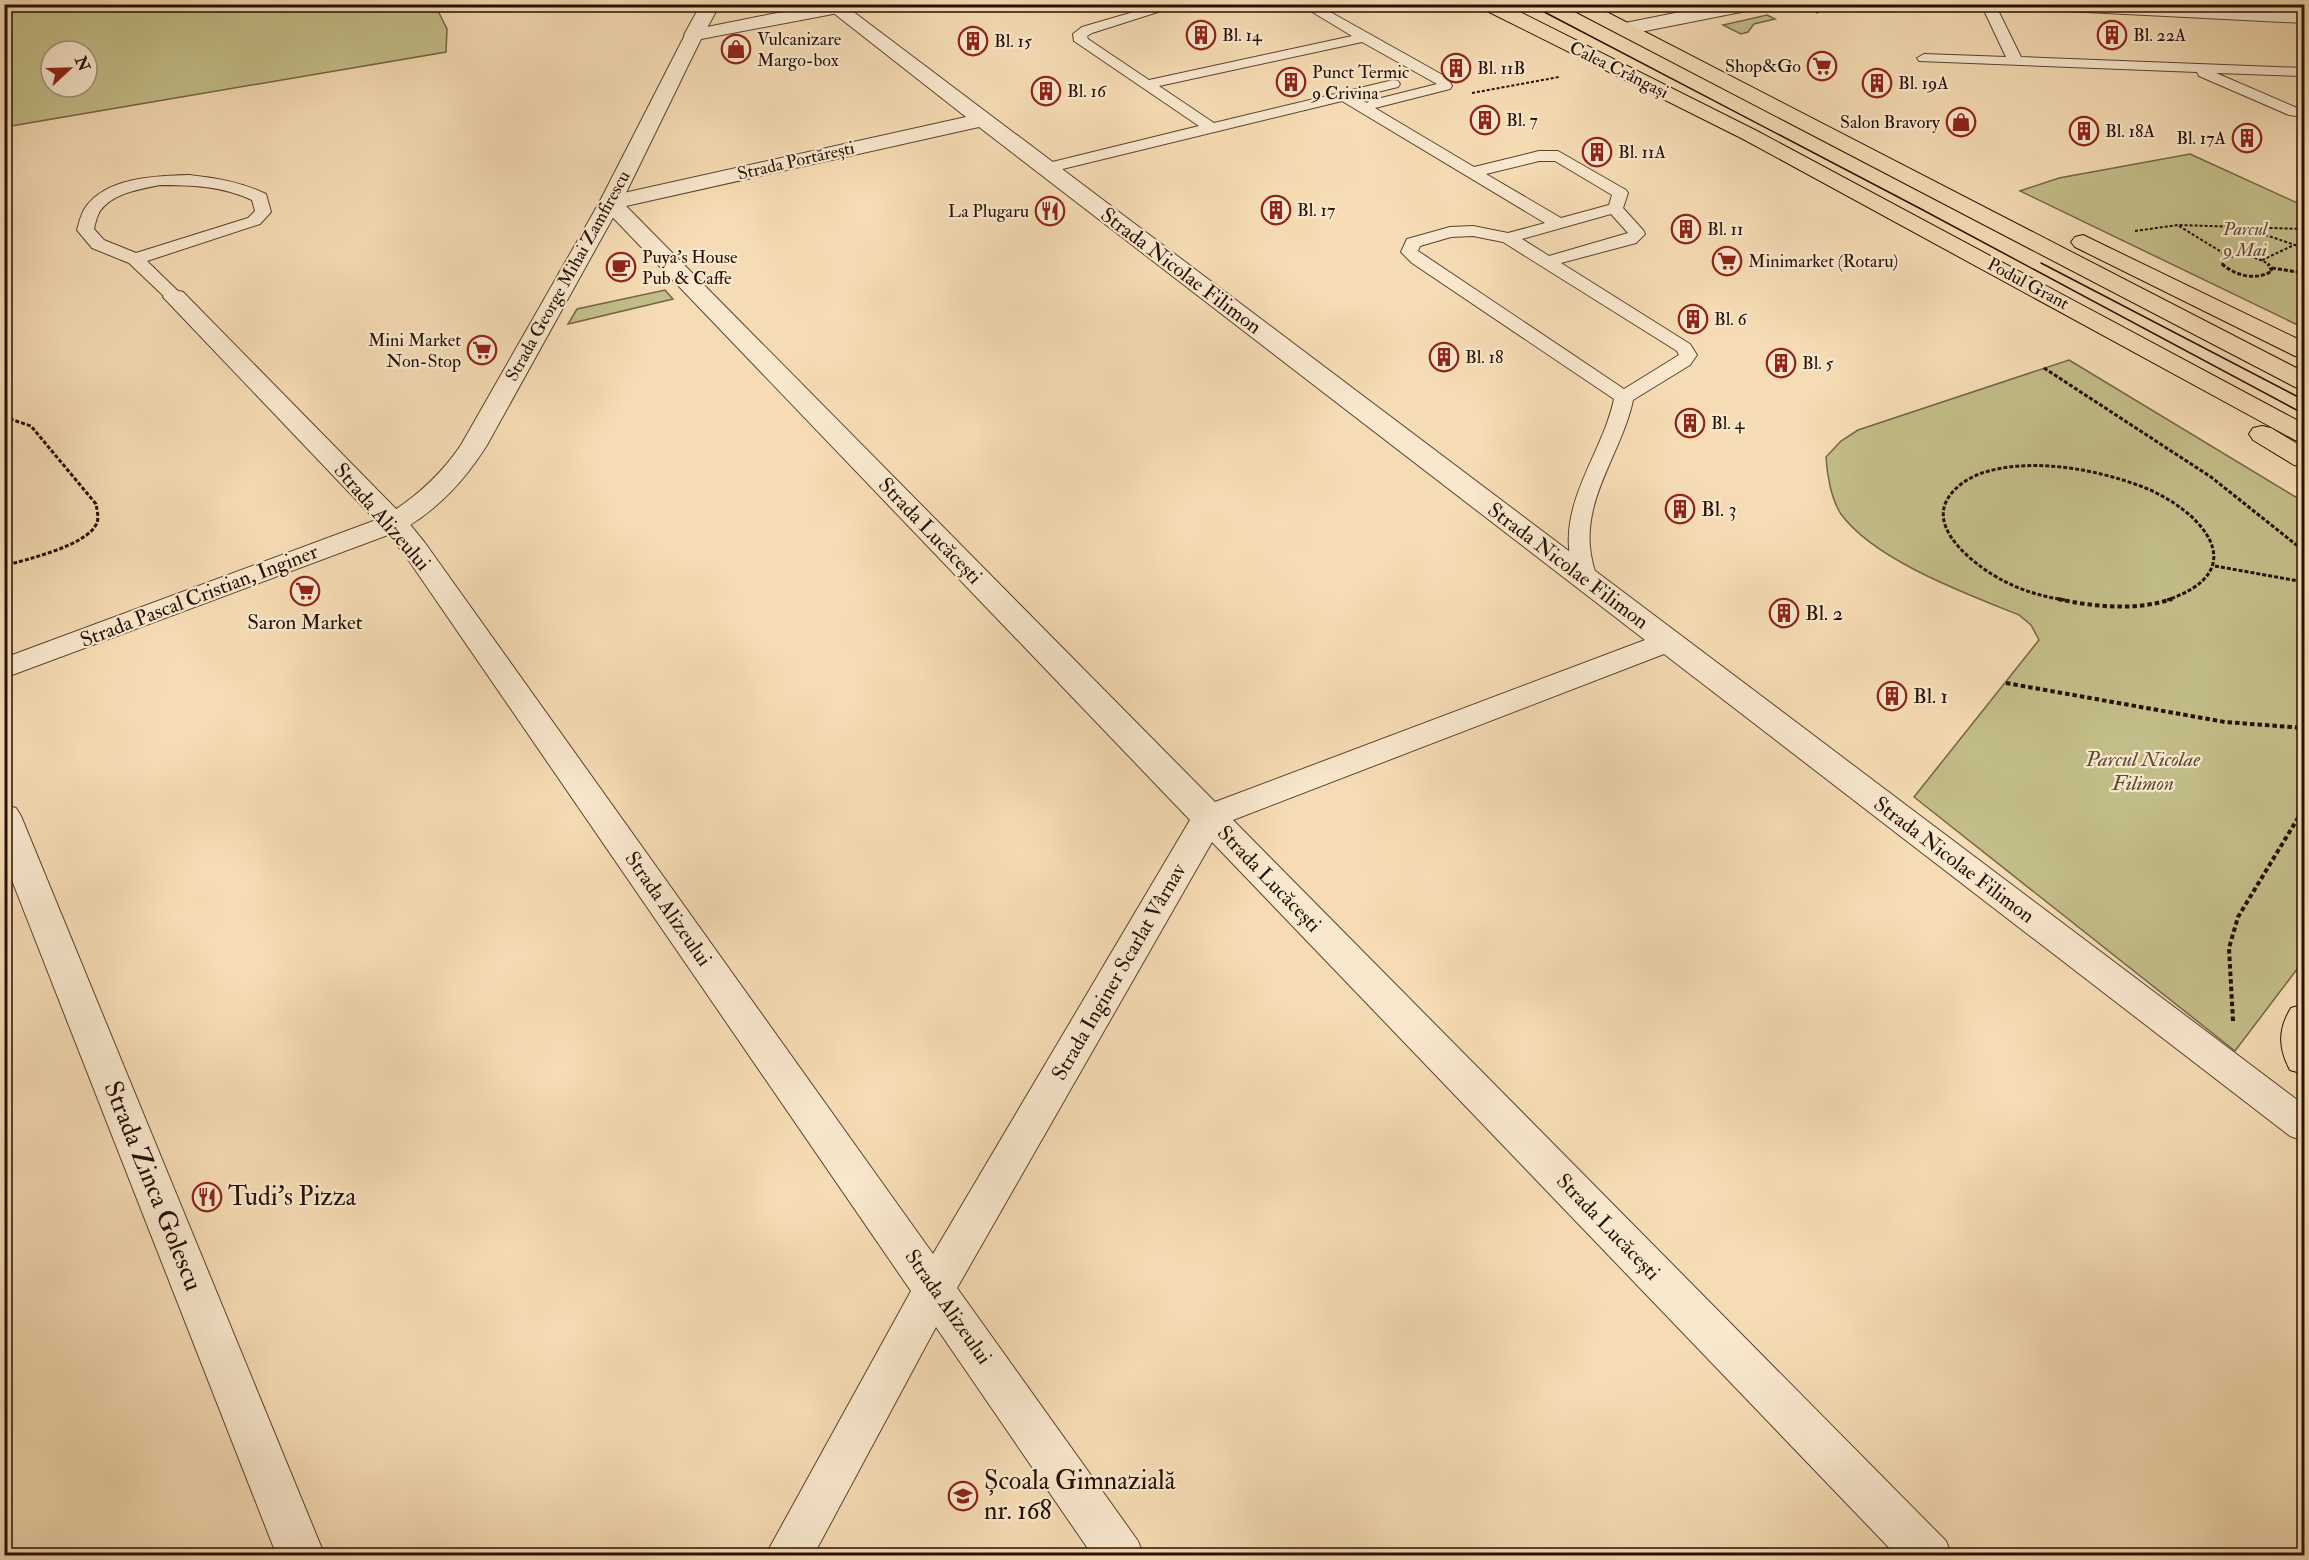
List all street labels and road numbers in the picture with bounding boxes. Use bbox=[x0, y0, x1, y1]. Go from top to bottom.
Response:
street label: Calea Crângași bbox=[1566, 36, 1672, 104]
street label: Strada Portărești bbox=[735, 136, 857, 186]
street label: Strada George Mihai Zamfirescu bbox=[500, 167, 636, 385]
street label: Strada Nicolae Filimon bbox=[1095, 202, 1267, 341]
street label: Podul Grant bbox=[1983, 253, 2073, 315]
street label: Strada Alizeului bbox=[328, 457, 436, 577]
street label: Strada Lucăcești bbox=[872, 472, 988, 590]
street label: Strada Nicolae Filimon bbox=[1482, 497, 1654, 636]
street label: Strada Pascal Cristian, Inginer bbox=[76, 538, 322, 654]
street label: Strada Nicolae Filimon bbox=[1868, 791, 2040, 930]
street label: Strada Lucăcești bbox=[1211, 820, 1327, 938]
street label: Strada Alizeului bbox=[618, 846, 718, 972]
street label: Strada Inginer Scarlat Vârnav bbox=[1046, 858, 1193, 1085]
street label: Strada Zinca Golescu bbox=[96, 1077, 210, 1295]
street label: Strada Lucăcești bbox=[1550, 1168, 1666, 1286]
street label: Strada Alizeului bbox=[898, 1244, 998, 1370]

